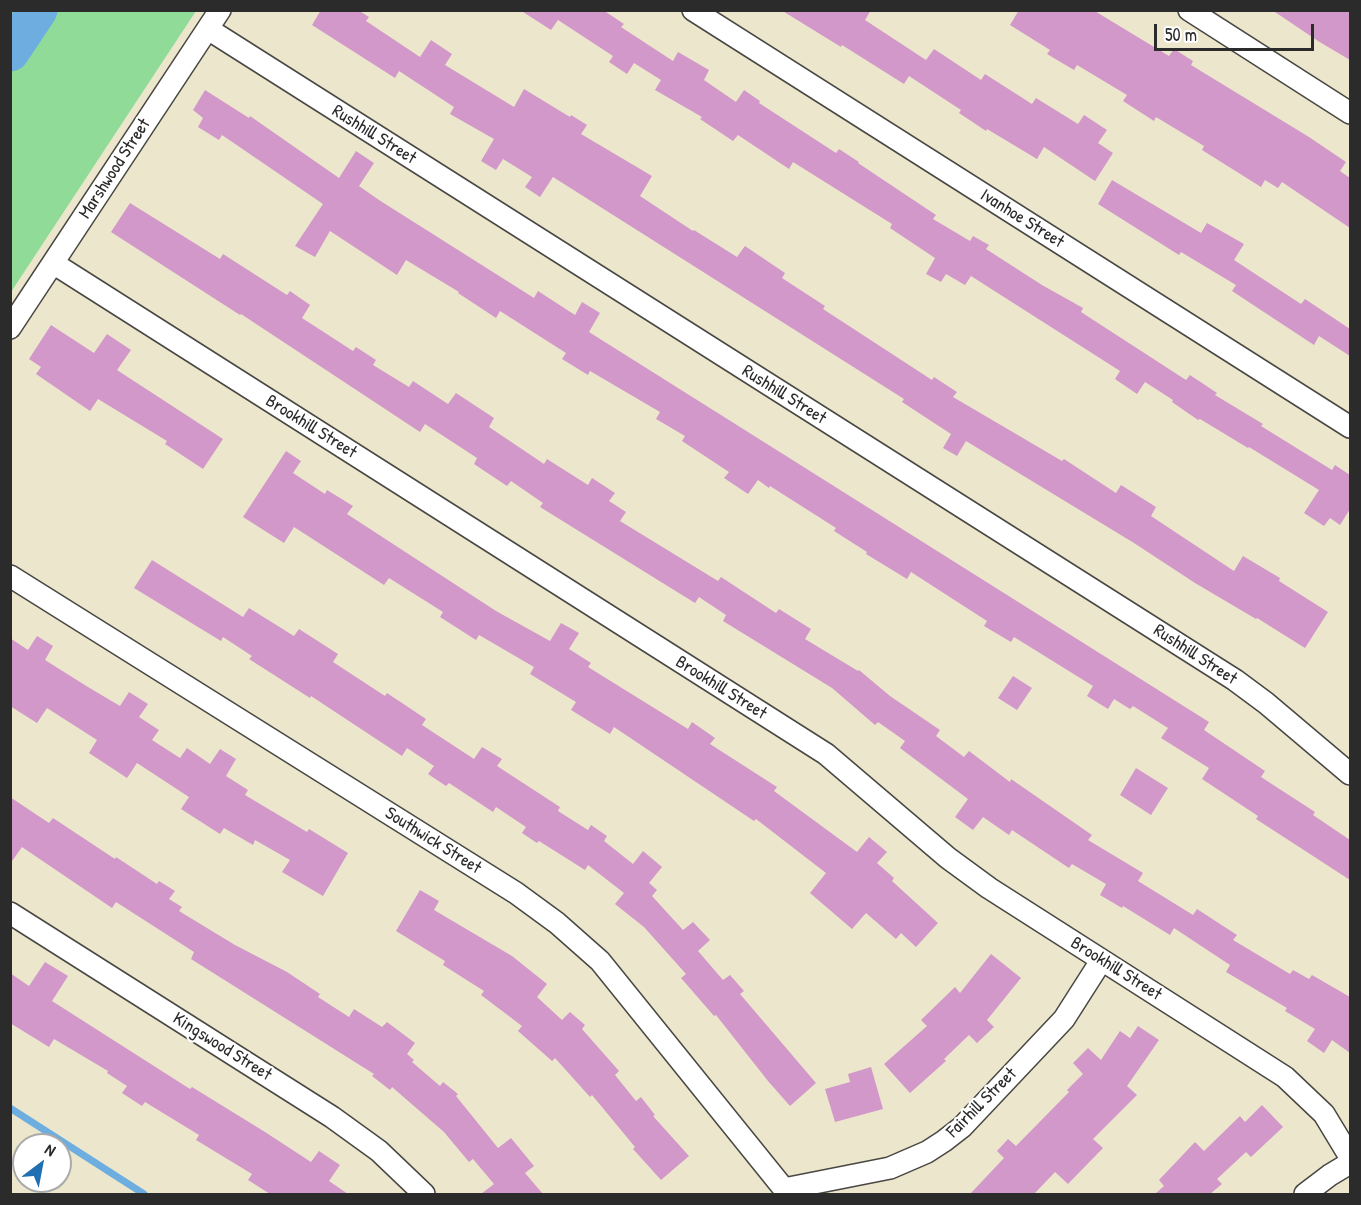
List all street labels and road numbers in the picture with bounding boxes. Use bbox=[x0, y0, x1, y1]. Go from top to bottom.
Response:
street label: Rushhill Street bbox=[328, 101, 420, 169]
street label: Marshwood Street bbox=[75, 115, 155, 223]
street label: Ivanhoe Street bbox=[976, 185, 1068, 253]
street label: Rushhill Street bbox=[738, 361, 830, 429]
street label: Brookhill Street bbox=[261, 390, 361, 464]
street label: Rushhill Street bbox=[1149, 620, 1241, 690]
street label: Brookhill Street bbox=[671, 651, 771, 725]
street label: Southwick Street bbox=[381, 803, 485, 879]
street label: Brookhill Street bbox=[1066, 932, 1166, 1006]
street label: Kingswood Street bbox=[169, 1008, 275, 1086]
street label: Fairhill Street bbox=[942, 1063, 1022, 1143]

